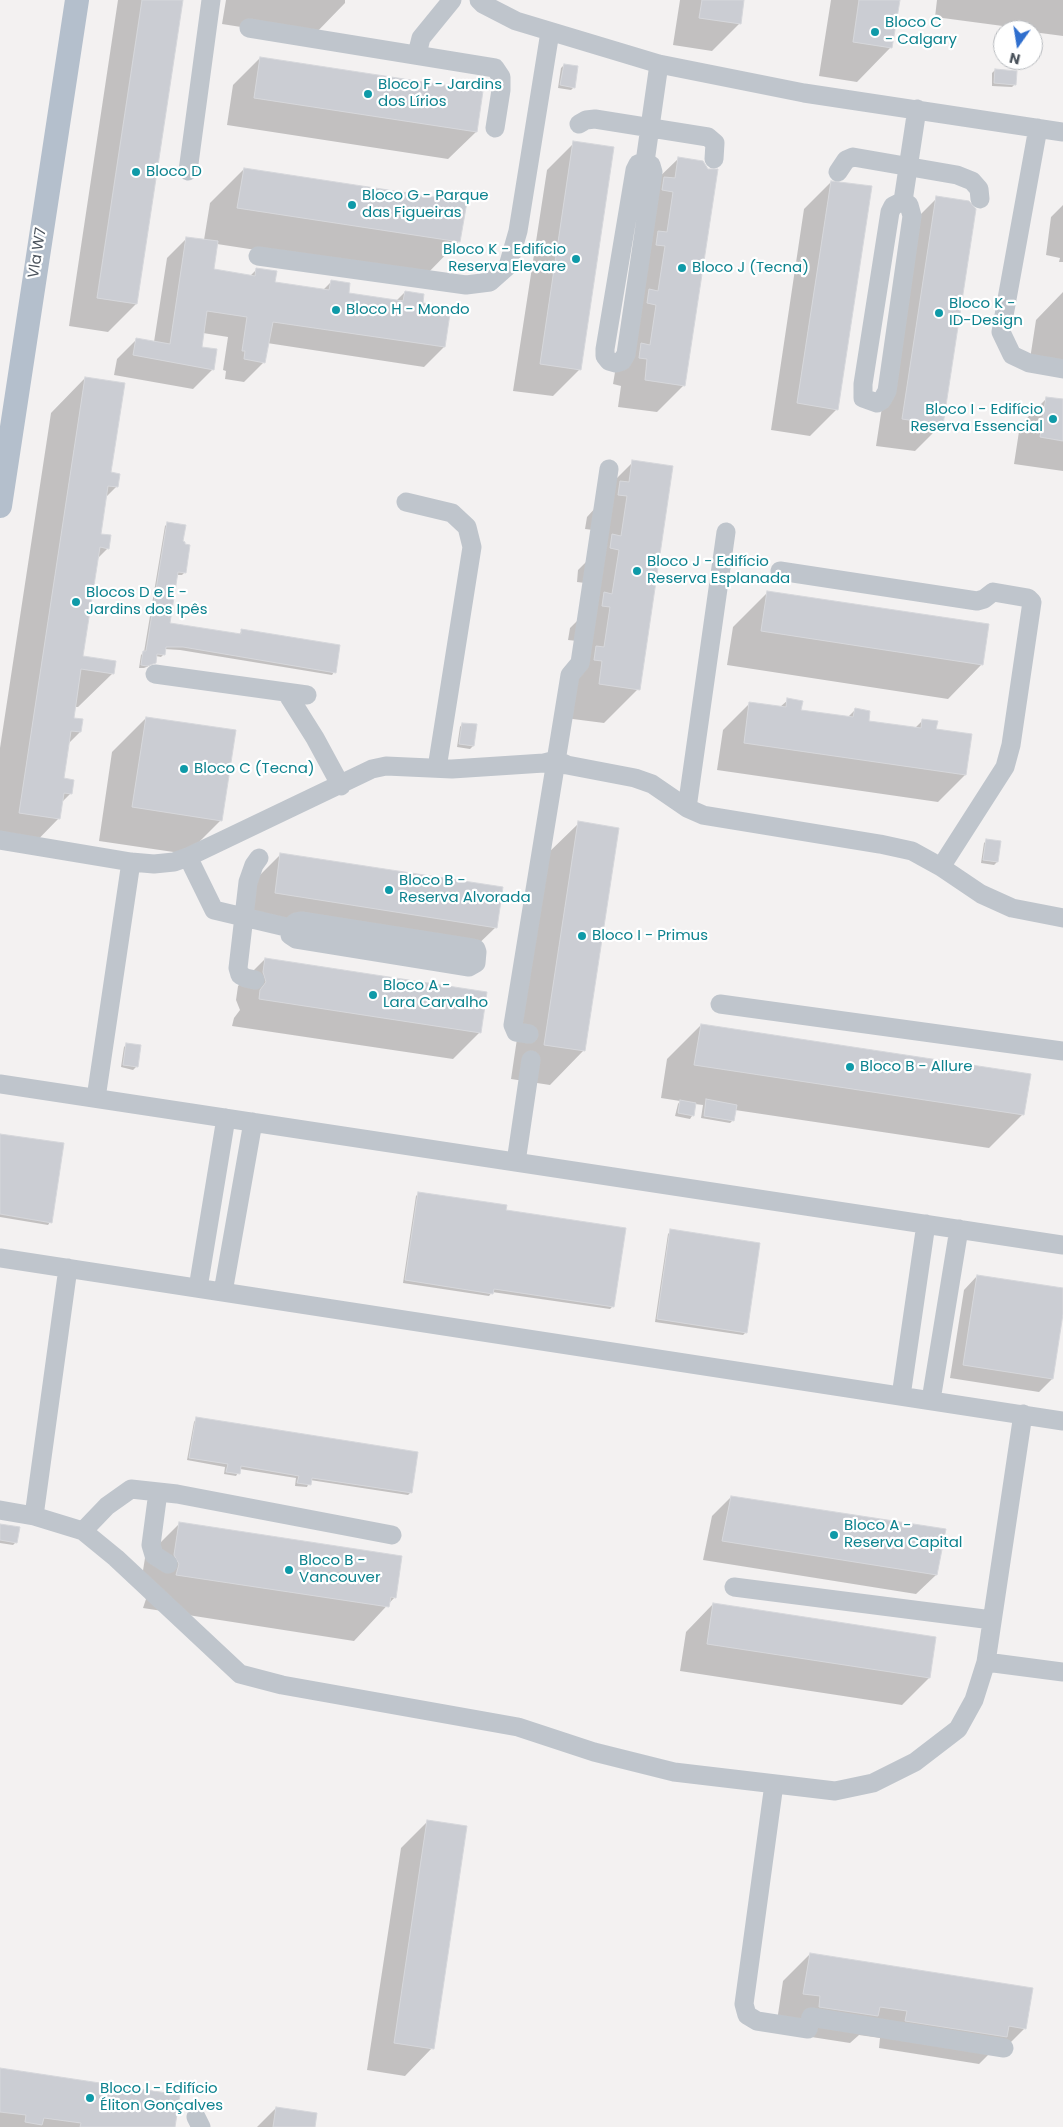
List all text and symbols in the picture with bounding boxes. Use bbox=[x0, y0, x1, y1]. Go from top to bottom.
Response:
place label: Bloco C - Calgary bbox=[885, 14, 957, 49]
north arrow bbox=[993, 20, 1043, 70]
marker: Bloco C - Calgary bbox=[869, 26, 881, 38]
text: N bbox=[1007, 48, 1022, 70]
place label: Bloco F - Jardins dos Lírios bbox=[378, 76, 502, 111]
marker: Bloco F - Jardins dos Lírios bbox=[362, 88, 374, 100]
place label: Bloco D bbox=[146, 163, 202, 181]
marker: Bloco D bbox=[130, 166, 142, 178]
place label: Bloco G - Parque das Figueiras bbox=[362, 187, 489, 222]
marker: Bloco G - Parque das Figueiras bbox=[346, 199, 358, 211]
street label: Vla W7 bbox=[25, 227, 51, 279]
place label: Bloco K - Edifício Reserva Elevare bbox=[443, 241, 566, 276]
marker: Bloco K - Edifício Reserva Elevare bbox=[570, 253, 582, 265]
place label: Bloco J (Tecna) bbox=[692, 259, 809, 277]
marker: Bloco J (Tecna) bbox=[676, 262, 688, 274]
place label: Bloco K - ID-Design bbox=[949, 295, 1023, 330]
place label: Bloco H - Mondo bbox=[346, 301, 470, 319]
marker: Bloco H - Mondo bbox=[330, 304, 342, 316]
marker: Bloco K - ID-Design bbox=[933, 307, 945, 319]
place label: Bloco I - Edifício Reserva Essencial bbox=[910, 401, 1043, 436]
marker: Bloco I - Edifício Reserva Essencial bbox=[1047, 413, 1059, 425]
place label: Bloco J - Edifício Reserva Esplanada bbox=[647, 553, 790, 588]
marker: Bloco J - Edifício Reserva Esplanada bbox=[631, 565, 643, 577]
place label: Blocos D e E - Jardins dos Ipês bbox=[86, 584, 207, 619]
marker: Blocos D e E - Jardins dos Ipês bbox=[70, 596, 82, 608]
place label: Bloco C (Tecna) bbox=[194, 760, 315, 778]
marker: Bloco C (Tecna) bbox=[178, 763, 190, 775]
place label: Bloco B - Reserva Alvorada bbox=[399, 872, 531, 907]
marker: Bloco B - Reserva Alvorada bbox=[383, 884, 395, 896]
place label: Bloco I - Primus bbox=[592, 927, 708, 945]
marker: Bloco I - Primus bbox=[576, 930, 588, 942]
place label: Bloco A - Lara Carvalho bbox=[383, 977, 488, 1012]
marker: Bloco A - Lara Carvalho bbox=[367, 989, 379, 1001]
place label: Bloco B - Allure bbox=[860, 1058, 973, 1076]
marker: Bloco B - Allure bbox=[844, 1061, 856, 1073]
place label: Bloco A - Reserva Capital bbox=[844, 1517, 963, 1552]
marker: Bloco A - Reserva Capital bbox=[828, 1529, 840, 1541]
place label: Bloco B - Vancouver bbox=[299, 1552, 380, 1587]
marker: Bloco B - Vancouver bbox=[283, 1564, 295, 1576]
place label: Bloco I - Edifício Éliton Gonçalves bbox=[100, 2080, 223, 2115]
marker: Bloco I - Edifício Éliton Gonçalves bbox=[84, 2092, 96, 2104]

